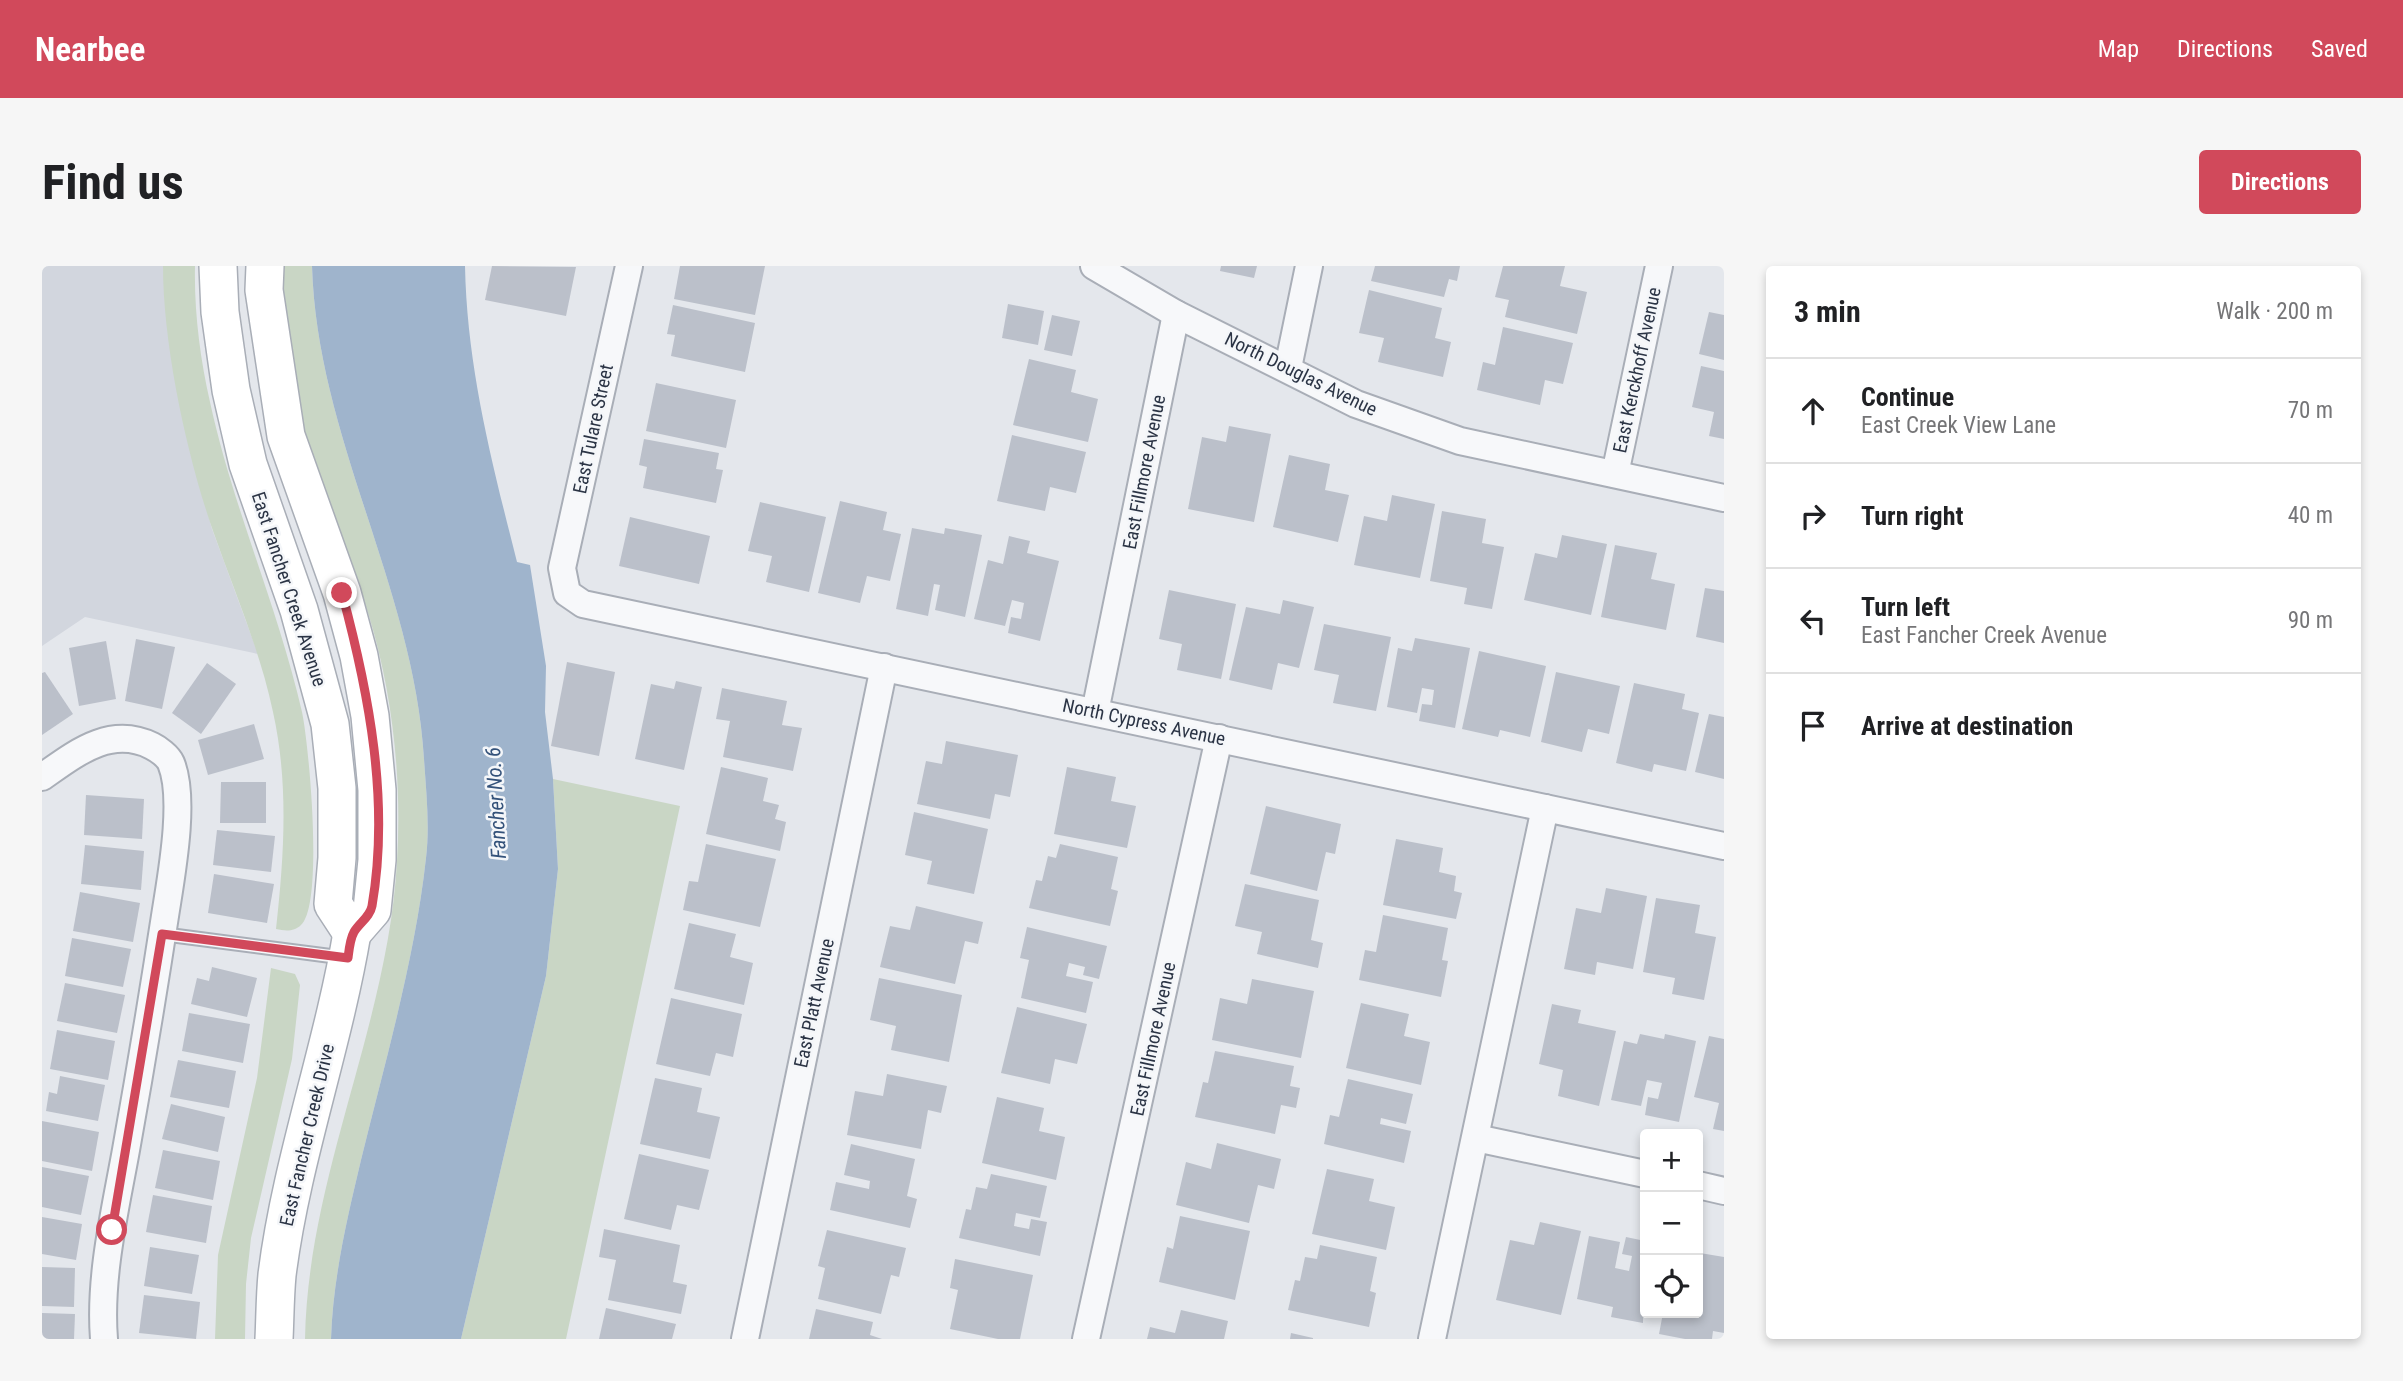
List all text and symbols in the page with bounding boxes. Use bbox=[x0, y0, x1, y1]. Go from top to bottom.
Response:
text: Nearbee bbox=[35, 30, 145, 69]
text: Map bbox=[2098, 35, 2139, 63]
text: Directions bbox=[2177, 35, 2273, 63]
text: Saved bbox=[2311, 35, 2368, 63]
button: Directions bbox=[2199, 150, 2361, 214]
text: Find us bbox=[42, 154, 184, 211]
street label: East Kerckhoff Avenue bbox=[1608, 285, 1666, 455]
text: 3 min bbox=[1794, 294, 1861, 329]
text: Walk · 200 m bbox=[2216, 298, 2333, 325]
street label: North Douglas Avenue bbox=[1221, 327, 1381, 421]
street label: East Tulare Street bbox=[568, 362, 618, 496]
text: Continue bbox=[1861, 382, 1954, 412]
icon: ahead bbox=[1794, 392, 1832, 430]
street label: East Fillmore Avenue bbox=[1118, 393, 1170, 551]
text: 70 m bbox=[2288, 397, 2333, 424]
text: East Creek View Lane bbox=[1861, 412, 2056, 439]
street label: East Fancher Creek Avenue bbox=[247, 489, 331, 689]
icon: right bbox=[1794, 497, 1832, 535]
text: Turn right bbox=[1861, 501, 1963, 531]
text: 40 m bbox=[2288, 502, 2333, 529]
route end bbox=[326, 577, 357, 608]
text: Turn left bbox=[1861, 592, 1950, 622]
icon: left bbox=[1794, 602, 1832, 640]
text: 90 m bbox=[2288, 607, 2333, 634]
text: East Fancher Creek Avenue bbox=[1861, 622, 2107, 649]
street label: North Cypress Avenue bbox=[1061, 694, 1228, 750]
icon: arrive bbox=[1794, 707, 1832, 745]
text: Arrive at destination bbox=[1861, 711, 2073, 741]
water label: Fancher No. 6 bbox=[481, 746, 511, 860]
street label: East Platt Avenue bbox=[789, 936, 839, 1070]
street label: East Fillmore Avenue bbox=[1125, 960, 1181, 1118]
street label: East Fancher Creek Drive bbox=[275, 1042, 339, 1228]
map controls bbox=[1640, 1129, 1703, 1318]
button: + bbox=[1640, 1129, 1703, 1192]
button: − bbox=[1640, 1192, 1703, 1255]
route start bbox=[96, 1214, 127, 1245]
button: locate bbox=[1640, 1255, 1703, 1318]

